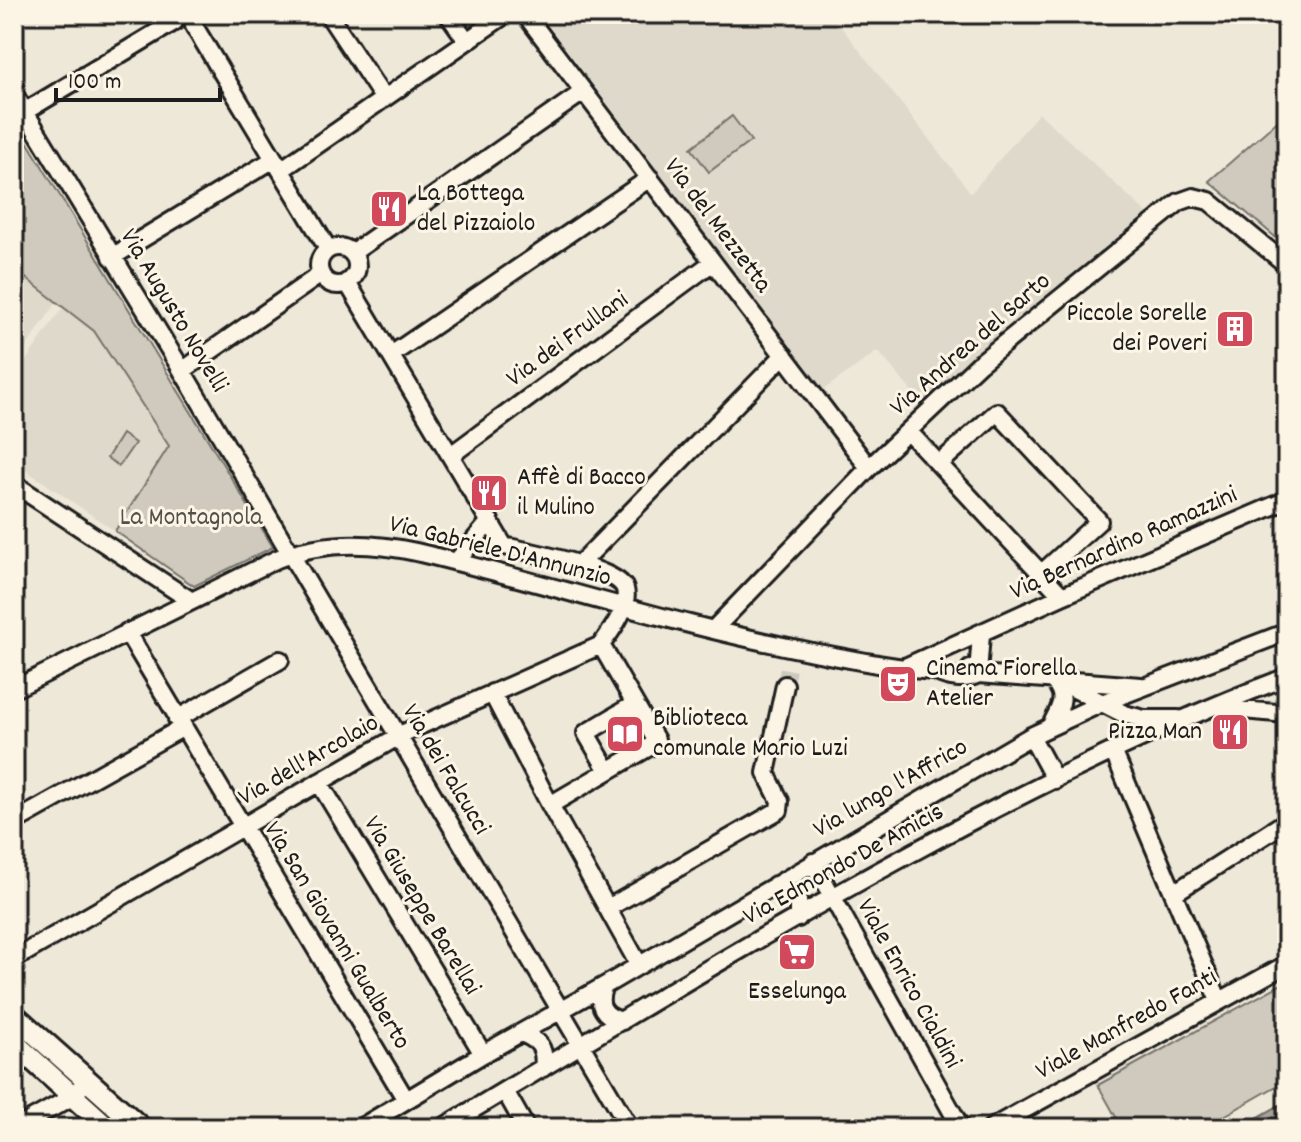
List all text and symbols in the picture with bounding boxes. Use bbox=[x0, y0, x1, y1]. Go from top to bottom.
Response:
scale bar bbox=[56, 52, 220, 102]
text: 100 m bbox=[68, 66, 121, 100]
street label: Via del Mezzetta bbox=[654, 151, 781, 302]
place label: La Bottega del Pizzaiolo bbox=[417, 176, 535, 243]
restaurant icon: La Bottega del Pizzaiolo bbox=[368, 188, 410, 230]
street label: Via Augusto Novelli bbox=[109, 222, 237, 400]
street label: Via Andrea del Sarto bbox=[882, 264, 1060, 426]
street label: Via dei Frullani bbox=[499, 283, 637, 397]
place label: Piccole Sorelle dei Poveri bbox=[1066, 296, 1207, 363]
building icon: Piccole Sorelle dei Poveri bbox=[1214, 308, 1256, 350]
place label: Affè di Bacco il Mulino bbox=[517, 460, 646, 527]
restaurant icon: Affè di Bacco il Mulino bbox=[468, 472, 510, 514]
street label: Via Bernardino Ramazzini bbox=[1004, 477, 1244, 611]
park label: La Montagnola bbox=[120, 500, 263, 537]
street label: Via Gabriele D'Annunzio bbox=[385, 507, 615, 597]
place label: Cinema Fiorella Atelier bbox=[926, 651, 1077, 718]
theatre icon: Cinema Fiorella Atelier bbox=[877, 663, 919, 705]
street label: Via dei Falcucci bbox=[391, 697, 499, 843]
place label: Biblioteca comunale Mario Luzi bbox=[653, 701, 848, 768]
street label: Via dell'Arcolaio bbox=[232, 706, 386, 816]
restaurant icon: Pizza Man bbox=[1209, 711, 1251, 753]
library icon: Biblioteca comunale Mario Luzi bbox=[604, 713, 646, 755]
place label: Pizza Man bbox=[1108, 714, 1202, 751]
street label: Via lungo l'Affrico bbox=[807, 730, 975, 848]
street label: Via Edmondo De Amicis bbox=[737, 794, 951, 936]
street label: Via Giuseppe Barellai bbox=[353, 809, 489, 1003]
street label: Via San Giovanni Gualberto bbox=[253, 815, 419, 1057]
street label: Viale Enrico Cialdini bbox=[846, 892, 970, 1076]
supermarket icon: Esselunga bbox=[776, 931, 818, 973]
street label: Viale Manfredo Fanti bbox=[1029, 960, 1225, 1090]
place label: Esselunga bbox=[748, 974, 847, 1011]

